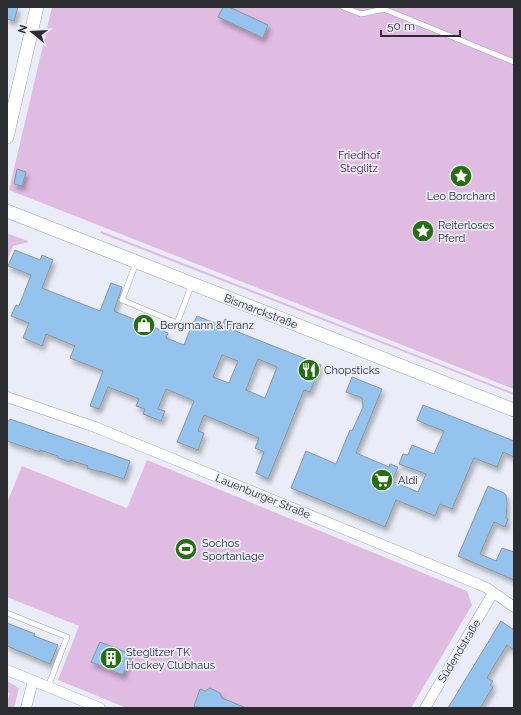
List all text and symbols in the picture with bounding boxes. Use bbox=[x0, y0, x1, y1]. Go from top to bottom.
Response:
north arrow bbox=[12, 12, 52, 52]
scale bar bbox=[381, 12, 460, 38]
text: 50 m bbox=[387, 19, 415, 33]
text: N bbox=[15, 23, 30, 35]
park label: Friedhof Steglitz bbox=[338, 149, 380, 175]
place icon: Leo Borchard bbox=[448, 163, 474, 189]
place label: Leo Borchard bbox=[427, 190, 495, 203]
place icon: Reiterloses Pferd bbox=[410, 218, 436, 244]
place label: Reiterloses Pferd bbox=[438, 219, 494, 245]
street label: Bismarckstraße bbox=[222, 291, 300, 332]
shop icon: Bergmann & Franz bbox=[131, 312, 157, 338]
place label: Bergmann & Franz bbox=[160, 319, 254, 332]
restaurant icon: Chopsticks bbox=[296, 357, 322, 383]
place label: Chopsticks bbox=[324, 364, 380, 377]
supermarket icon: Aldi bbox=[369, 467, 395, 493]
street label: Lauenburger Straße bbox=[213, 471, 313, 522]
place label: Aldi bbox=[398, 474, 418, 487]
sports icon: Sochos Sportanlage bbox=[173, 536, 199, 562]
place label: Sochos Sportanlage bbox=[202, 537, 265, 563]
street label: Südendstraße bbox=[436, 617, 484, 685]
building icon: Steglitzer TK Hockey Clubhaus bbox=[98, 645, 124, 671]
place label: Steglitzer TK Hockey Clubhaus bbox=[126, 646, 215, 672]

